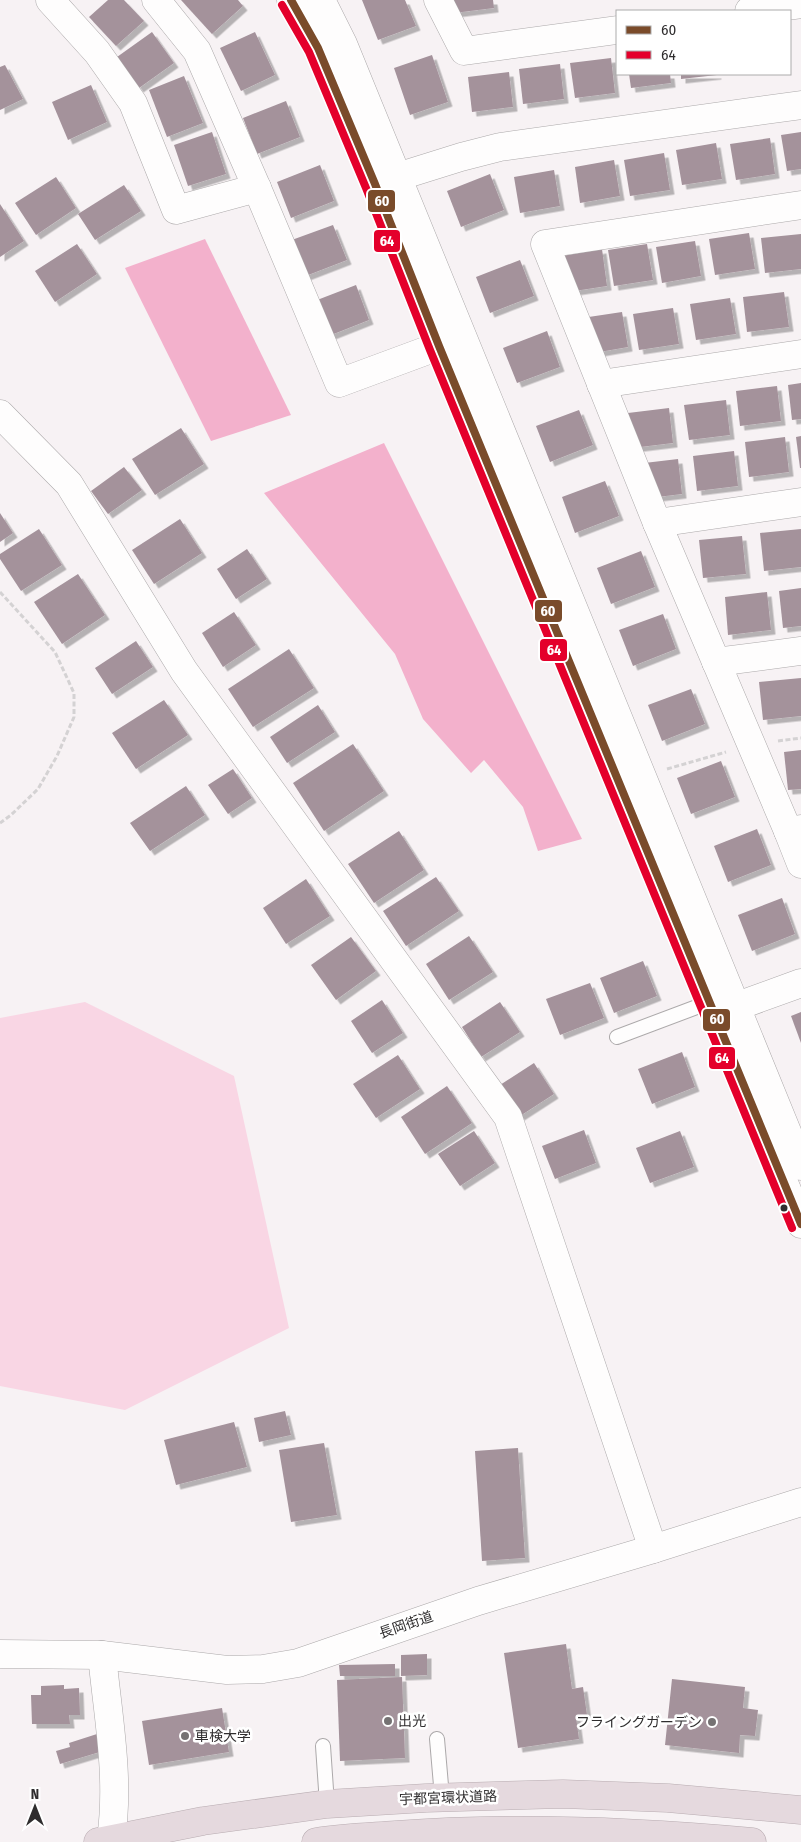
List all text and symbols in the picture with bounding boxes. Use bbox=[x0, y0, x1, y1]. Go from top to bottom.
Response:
legend bbox=[616, 10, 791, 75]
text: 60 bbox=[661, 21, 676, 39]
text: 64 bbox=[661, 46, 676, 64]
line badge: 60 bbox=[367, 189, 396, 213]
text: 60 bbox=[375, 193, 390, 210]
line badge: 64 bbox=[373, 229, 401, 253]
text: 64 bbox=[380, 233, 394, 250]
line badge: 60 bbox=[534, 599, 563, 623]
text: 60 bbox=[541, 603, 556, 620]
line badge: 64 bbox=[539, 638, 568, 662]
text: 64 bbox=[547, 642, 561, 659]
line badge: 60 bbox=[702, 1008, 731, 1032]
text: 60 bbox=[710, 1011, 725, 1028]
line badge: 64 bbox=[708, 1046, 736, 1070]
text: 64 bbox=[715, 1050, 729, 1067]
unlabelled marker bbox=[779, 1203, 789, 1213]
street label: 長岡街道 bbox=[377, 1608, 435, 1642]
place label: 出光 bbox=[398, 1713, 426, 1730]
place label: フライングガーデン bbox=[576, 1714, 702, 1731]
marker: 出光 bbox=[382, 1715, 394, 1727]
marker: フライングガーデン bbox=[706, 1716, 718, 1728]
place label: 車検大学 bbox=[195, 1728, 251, 1745]
marker: 車検大学 bbox=[179, 1730, 191, 1742]
north arrow bbox=[10, 1782, 60, 1832]
text: N bbox=[31, 1786, 39, 1803]
street label: 宇都宮環状道路 bbox=[399, 1788, 497, 1808]

